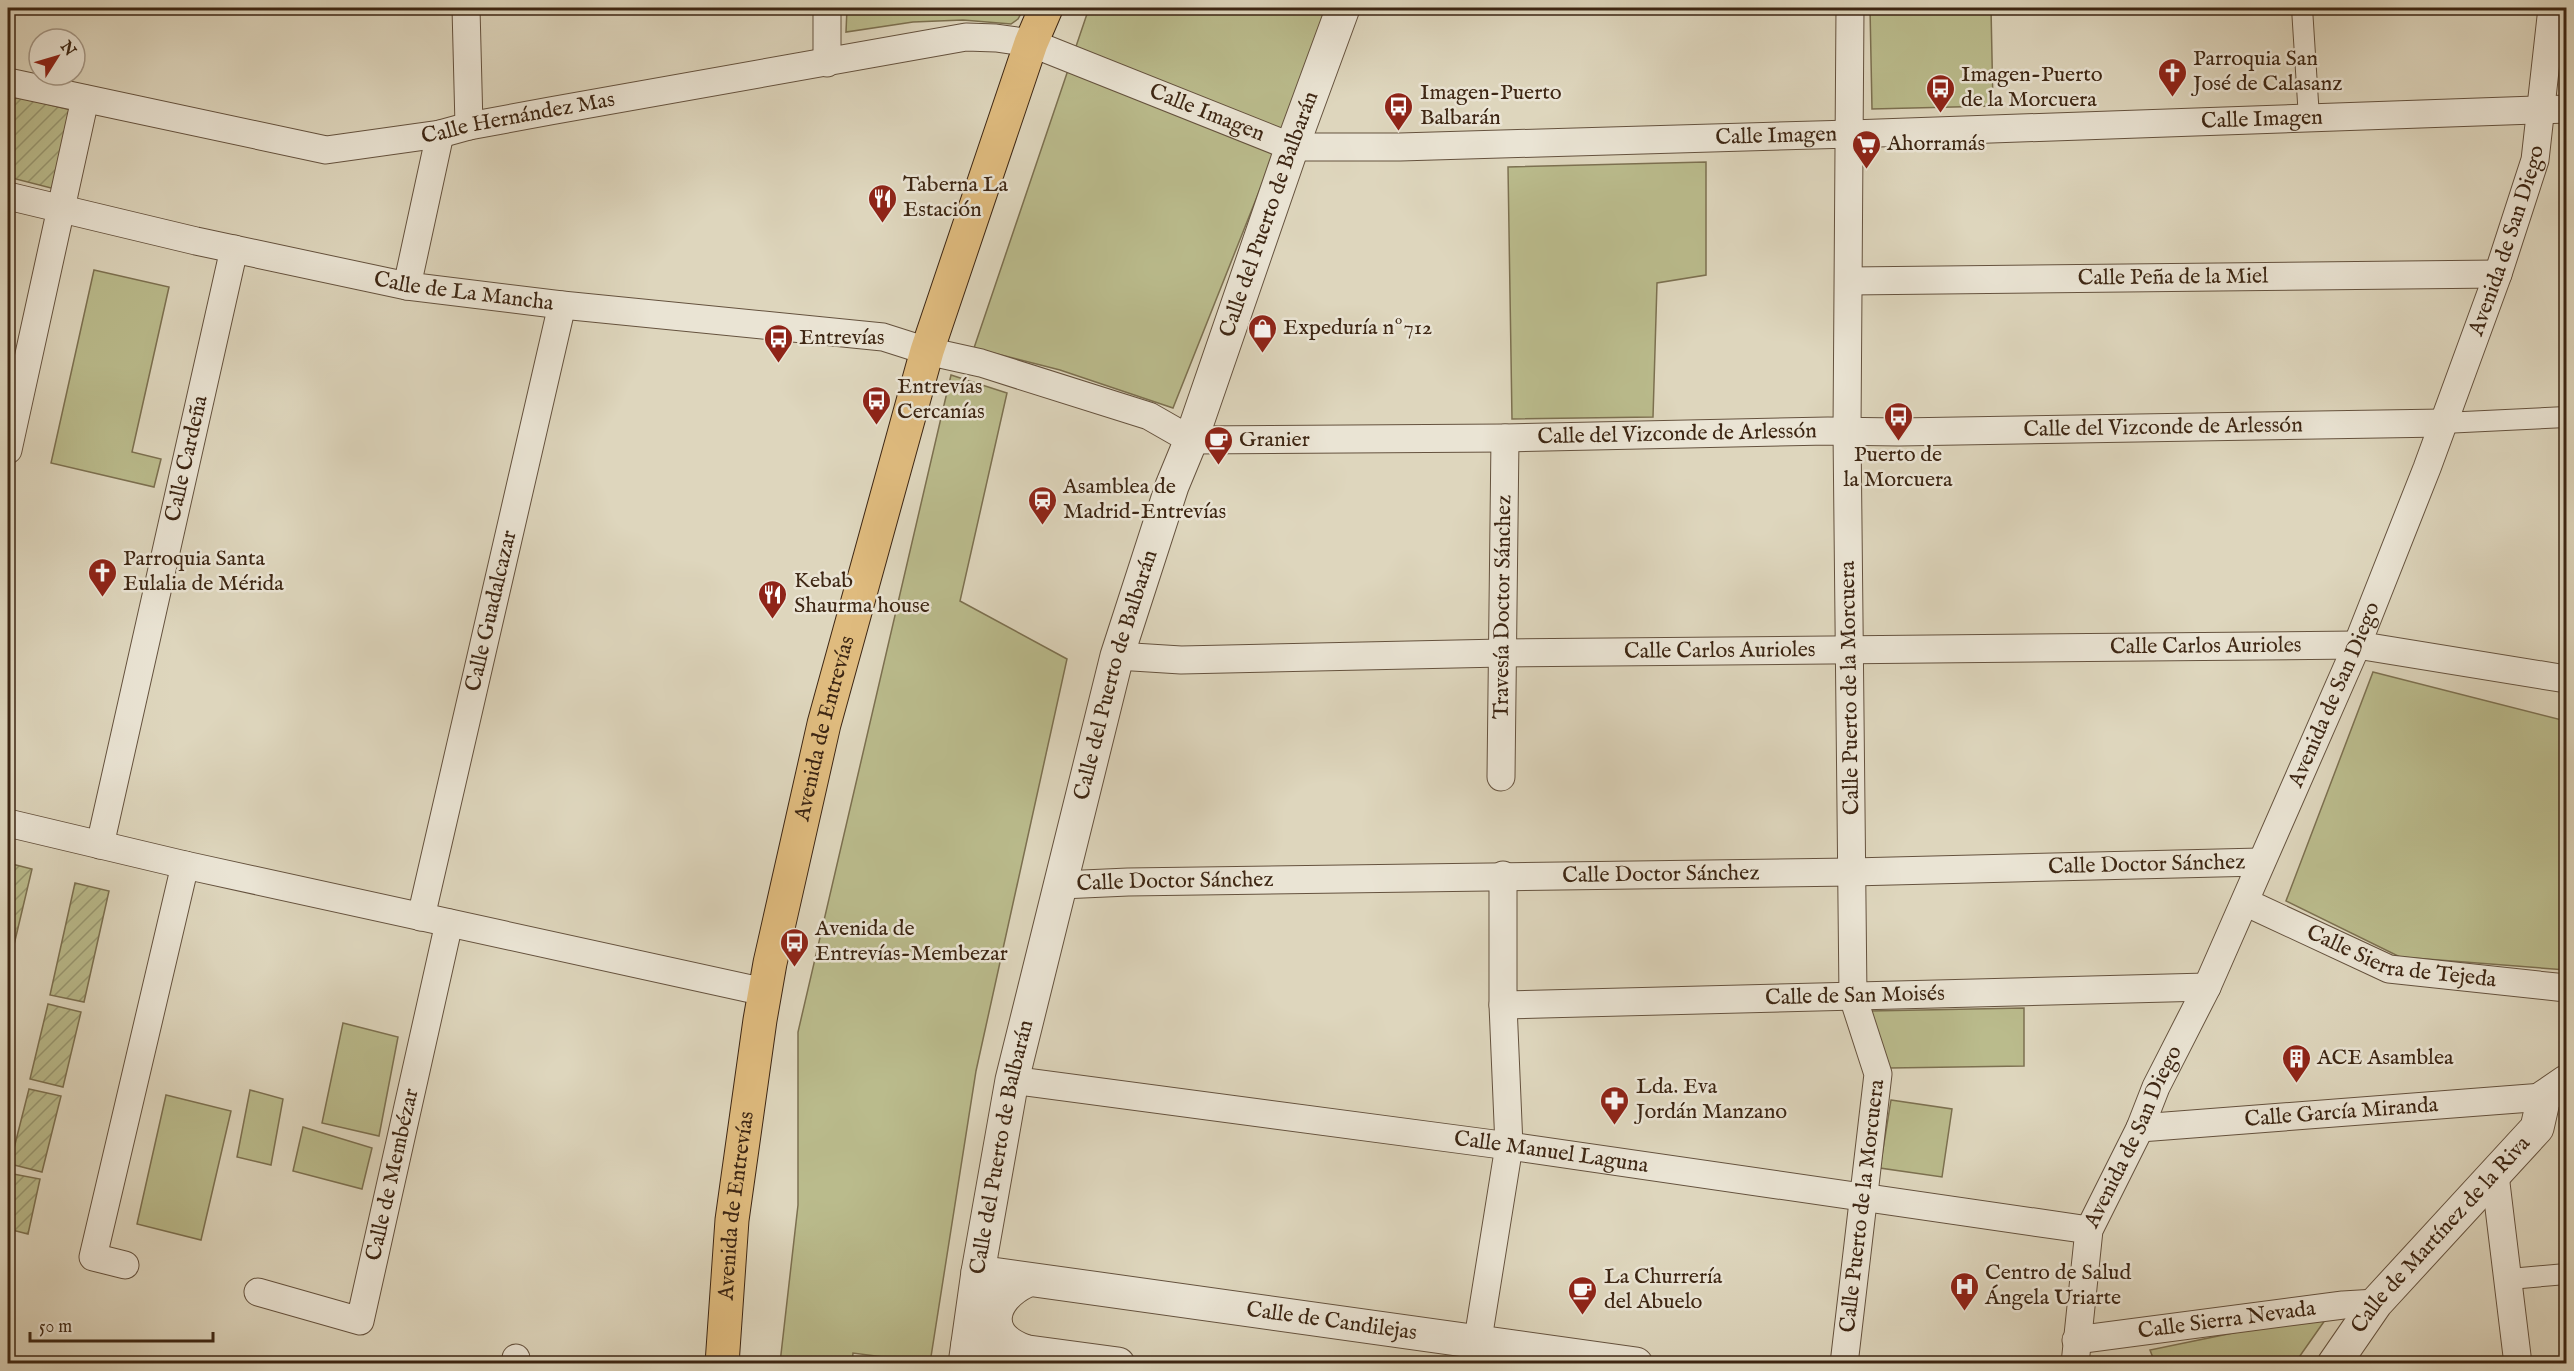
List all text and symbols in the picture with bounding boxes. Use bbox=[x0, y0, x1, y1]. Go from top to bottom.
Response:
north arrow bbox=[27, 27, 87, 87]
text: N bbox=[55, 37, 80, 61]
place label: Parroquia San José de Calasanz bbox=[2190, 45, 2342, 98]
church icon: Parroquia San José de Calasanz bbox=[2156, 56, 2188, 98]
place label: Imagen-Puerto de la Morcuera bbox=[1961, 61, 2103, 114]
bus stop icon: Imagen-Puerto de la Morcuera bbox=[1924, 72, 1956, 114]
street label: Calle Imagen bbox=[1145, 78, 1269, 149]
place label: Imagen-Puerto Balbarán bbox=[1420, 79, 1562, 132]
street label: Calle Hernández Mas bbox=[420, 86, 617, 150]
street label: Calle del Puerto de Balbarán bbox=[1213, 87, 1325, 341]
bus stop icon: Imagen-Puerto Balbarán bbox=[1383, 90, 1415, 132]
street label: Calle Imagen bbox=[2201, 104, 2324, 136]
street label: Calle Imagen bbox=[1715, 120, 1838, 152]
supermarket icon: Ahorramás bbox=[1850, 128, 1882, 170]
place label: Ahorramás bbox=[1886, 130, 1985, 158]
street label: Avenida de San Diego bbox=[2462, 144, 2551, 341]
place label: Taberna La Estación bbox=[903, 171, 1008, 224]
restaurant icon: Taberna La Estación bbox=[866, 182, 898, 224]
street label: Calle Peña de la Miel bbox=[2078, 262, 2268, 293]
street label: Calle de La Mancha bbox=[371, 265, 556, 318]
shop icon: Expeduría nº712 bbox=[1246, 312, 1278, 354]
place label: Expeduría nº712 bbox=[1283, 314, 1432, 342]
bus stop icon: Entrevías bbox=[762, 322, 794, 364]
place label: Entrevías bbox=[799, 324, 885, 352]
place label: Entrevías Cercanías bbox=[897, 373, 985, 426]
bus stop icon: Entrevías Cercanías bbox=[860, 384, 892, 426]
street label: Calle Cardeña bbox=[159, 392, 215, 524]
bus stop icon: Puerto de la Morcuera bbox=[1882, 400, 1914, 442]
street label: Calle del Vizconde de Arlessón bbox=[2023, 411, 2303, 444]
street label: Calle del Vizconde de Arlessón bbox=[1537, 417, 1817, 451]
cafe icon: Granier bbox=[1202, 424, 1234, 466]
place label: Granier bbox=[1239, 426, 1310, 454]
place label: Puerto de la Morcuera bbox=[1843, 441, 1953, 494]
place label: Asamblea de Madrid-Entrevías bbox=[1062, 473, 1226, 526]
station icon: Asamblea de Madrid-Entrevías bbox=[1026, 484, 1058, 526]
street label: Travesía Doctor Sánchez bbox=[1488, 495, 1518, 719]
street label: Calle Guadalcazar bbox=[459, 528, 524, 694]
place label: Parroquia Santa Eulalia de Mérida bbox=[123, 545, 284, 598]
street label: Calle del Puerto de Balbarán bbox=[1068, 546, 1164, 803]
church icon: Parroquia Santa Eulalia de Mérida bbox=[86, 556, 118, 598]
street label: Calle Puerto de la Morcuera bbox=[1834, 560, 1866, 815]
place label: Kebab Shaurma house bbox=[794, 567, 930, 620]
restaurant icon: Kebab Shaurma house bbox=[757, 578, 789, 620]
street label: Avenida de San Diego bbox=[2282, 598, 2387, 793]
street label: Calle Carlos Aurioles bbox=[2110, 632, 2302, 661]
street label: Avenida de Entrevías bbox=[788, 633, 862, 825]
street label: Calle Carlos Aurioles bbox=[1624, 636, 1816, 666]
street label: Calle Doctor Sánchez bbox=[2048, 848, 2246, 881]
street label: Calle Doctor Sánchez bbox=[1562, 859, 1760, 890]
street label: Calle Doctor Sánchez bbox=[1076, 866, 1274, 898]
place label: Avenida de Entrevías-Membezar bbox=[814, 915, 1008, 968]
street label: Calle Sierra de Tejeda bbox=[2302, 919, 2498, 994]
bus stop icon: Avenida de Entrevías-Membezar bbox=[778, 926, 810, 968]
street label: Calle de San Moisés bbox=[1765, 980, 1945, 1012]
street label: Calle del Puerto de Balbarán bbox=[964, 1017, 1040, 1277]
street label: Avenida de San Diego bbox=[2078, 1041, 2189, 1234]
building icon: ACE Asamblea bbox=[2280, 1042, 2312, 1084]
place label: ACE Asamblea bbox=[2316, 1044, 2454, 1072]
place label: Lda. Eva Jordán Manzano bbox=[1633, 1073, 1787, 1126]
street label: Calle Puerto de la Morcuera bbox=[1834, 1078, 1891, 1334]
pharmacy icon: Lda. Eva Jordán Manzano bbox=[1599, 1084, 1631, 1126]
street label: Calle de Membézar bbox=[360, 1086, 426, 1264]
street label: Calle García Miranda bbox=[2244, 1091, 2440, 1134]
street label: Avenida de Entrevías bbox=[712, 1109, 761, 1302]
street label: Calle Manuel Laguna bbox=[1452, 1125, 1651, 1180]
street label: Calle de Martínez de la Riva bbox=[2345, 1130, 2537, 1339]
place label: Centro de Salud Ángela Uriarte bbox=[1984, 1259, 2132, 1312]
place label: La Churrería del Abuelo bbox=[1604, 1263, 1723, 1316]
hospital icon: Centro de Salud Ángela Uriarte bbox=[1948, 1270, 1980, 1312]
cafe icon: La Churrería del Abuelo bbox=[1567, 1274, 1599, 1316]
street label: Calle Sierra Nevada bbox=[2136, 1295, 2318, 1346]
street label: Calle de Candilejas bbox=[1244, 1296, 1419, 1347]
scale bar bbox=[30, 1305, 213, 1343]
text: 50 m bbox=[39, 1316, 72, 1339]

